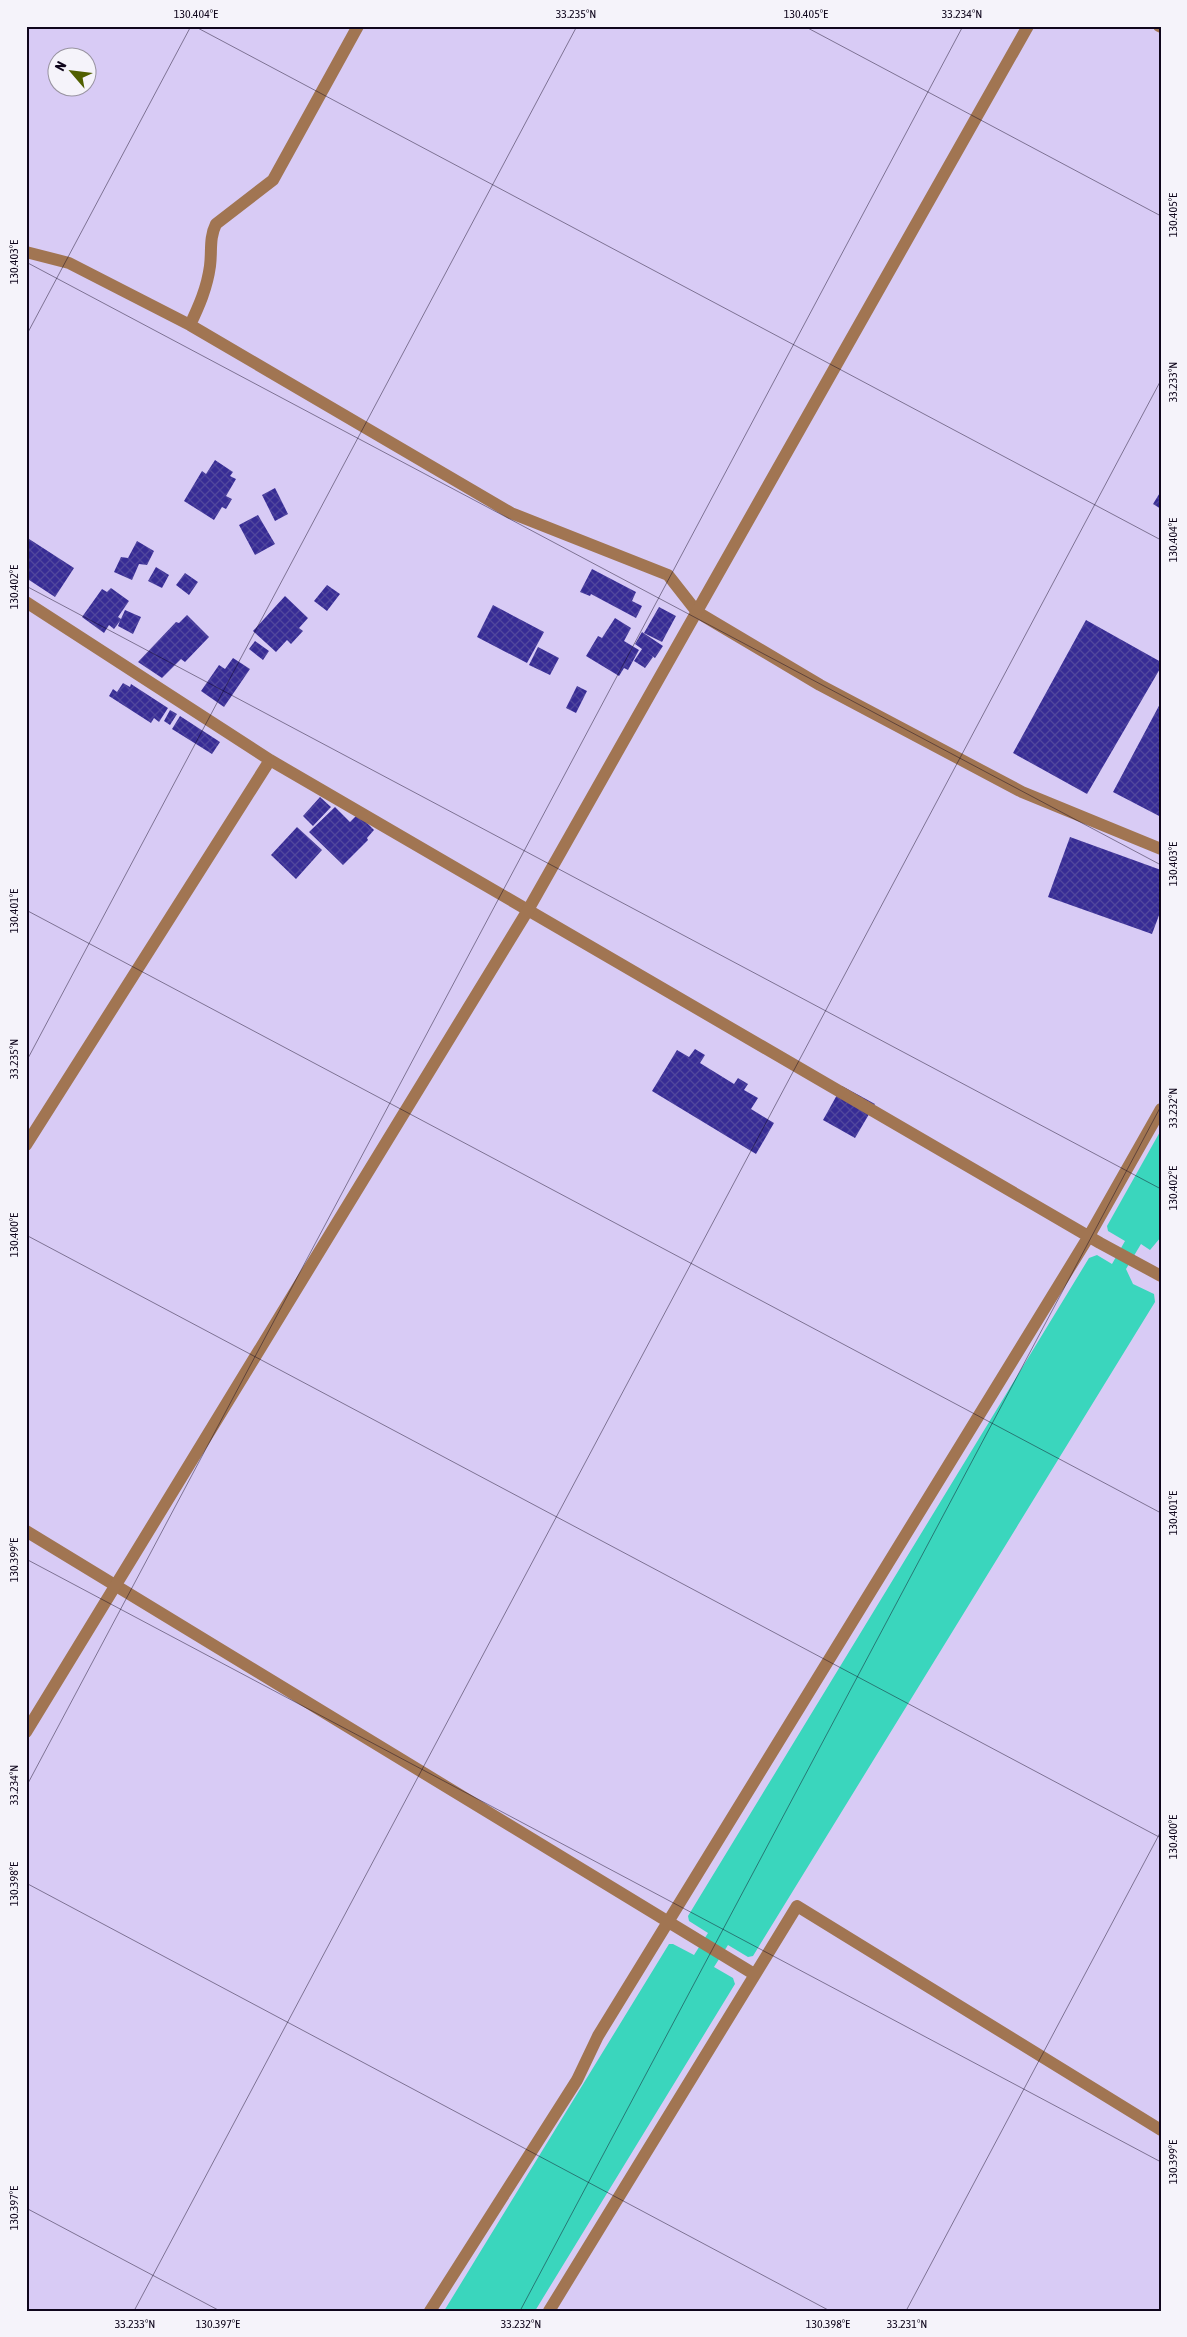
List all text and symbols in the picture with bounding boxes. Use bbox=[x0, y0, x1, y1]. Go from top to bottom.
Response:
text: 130.404°E bbox=[174, 7, 218, 21]
text: 33.235°N bbox=[556, 7, 596, 21]
text: 130.405°E bbox=[784, 7, 828, 21]
text: 33.234°N bbox=[942, 7, 982, 21]
north arrow bbox=[48, 48, 98, 98]
text: N bbox=[52, 58, 70, 73]
text: 130.405°E bbox=[1166, 193, 1180, 237]
text: 130.403°E bbox=[7, 240, 21, 284]
text: 33.233°N bbox=[1166, 362, 1180, 402]
text: 130.404°E bbox=[1166, 518, 1180, 562]
text: 130.402°E bbox=[7, 565, 21, 609]
text: 130.403°E bbox=[1166, 842, 1180, 886]
text: 130.401°E bbox=[7, 889, 21, 933]
text: 33.235°N bbox=[7, 1039, 21, 1079]
text: 33.232°N bbox=[1166, 1088, 1180, 1128]
text: 130.402°E bbox=[1166, 1166, 1180, 1210]
text: 130.400°E bbox=[7, 1213, 21, 1257]
text: 130.401°E bbox=[1166, 1491, 1180, 1535]
text: 130.399°E bbox=[7, 1538, 21, 1582]
text: 33.234°N bbox=[7, 1765, 21, 1805]
text: 130.400°E bbox=[1166, 1815, 1180, 1859]
text: 130.398°E bbox=[7, 1862, 21, 1906]
text: 130.399°E bbox=[1166, 2140, 1180, 2184]
text: 130.397°E bbox=[7, 2186, 21, 2230]
text: 33.233°N bbox=[115, 2317, 155, 2331]
text: 130.397°E bbox=[196, 2317, 240, 2331]
text: 33.232°N bbox=[501, 2317, 541, 2331]
text: 130.398°E bbox=[806, 2317, 850, 2331]
text: 33.231°N bbox=[887, 2317, 927, 2331]

